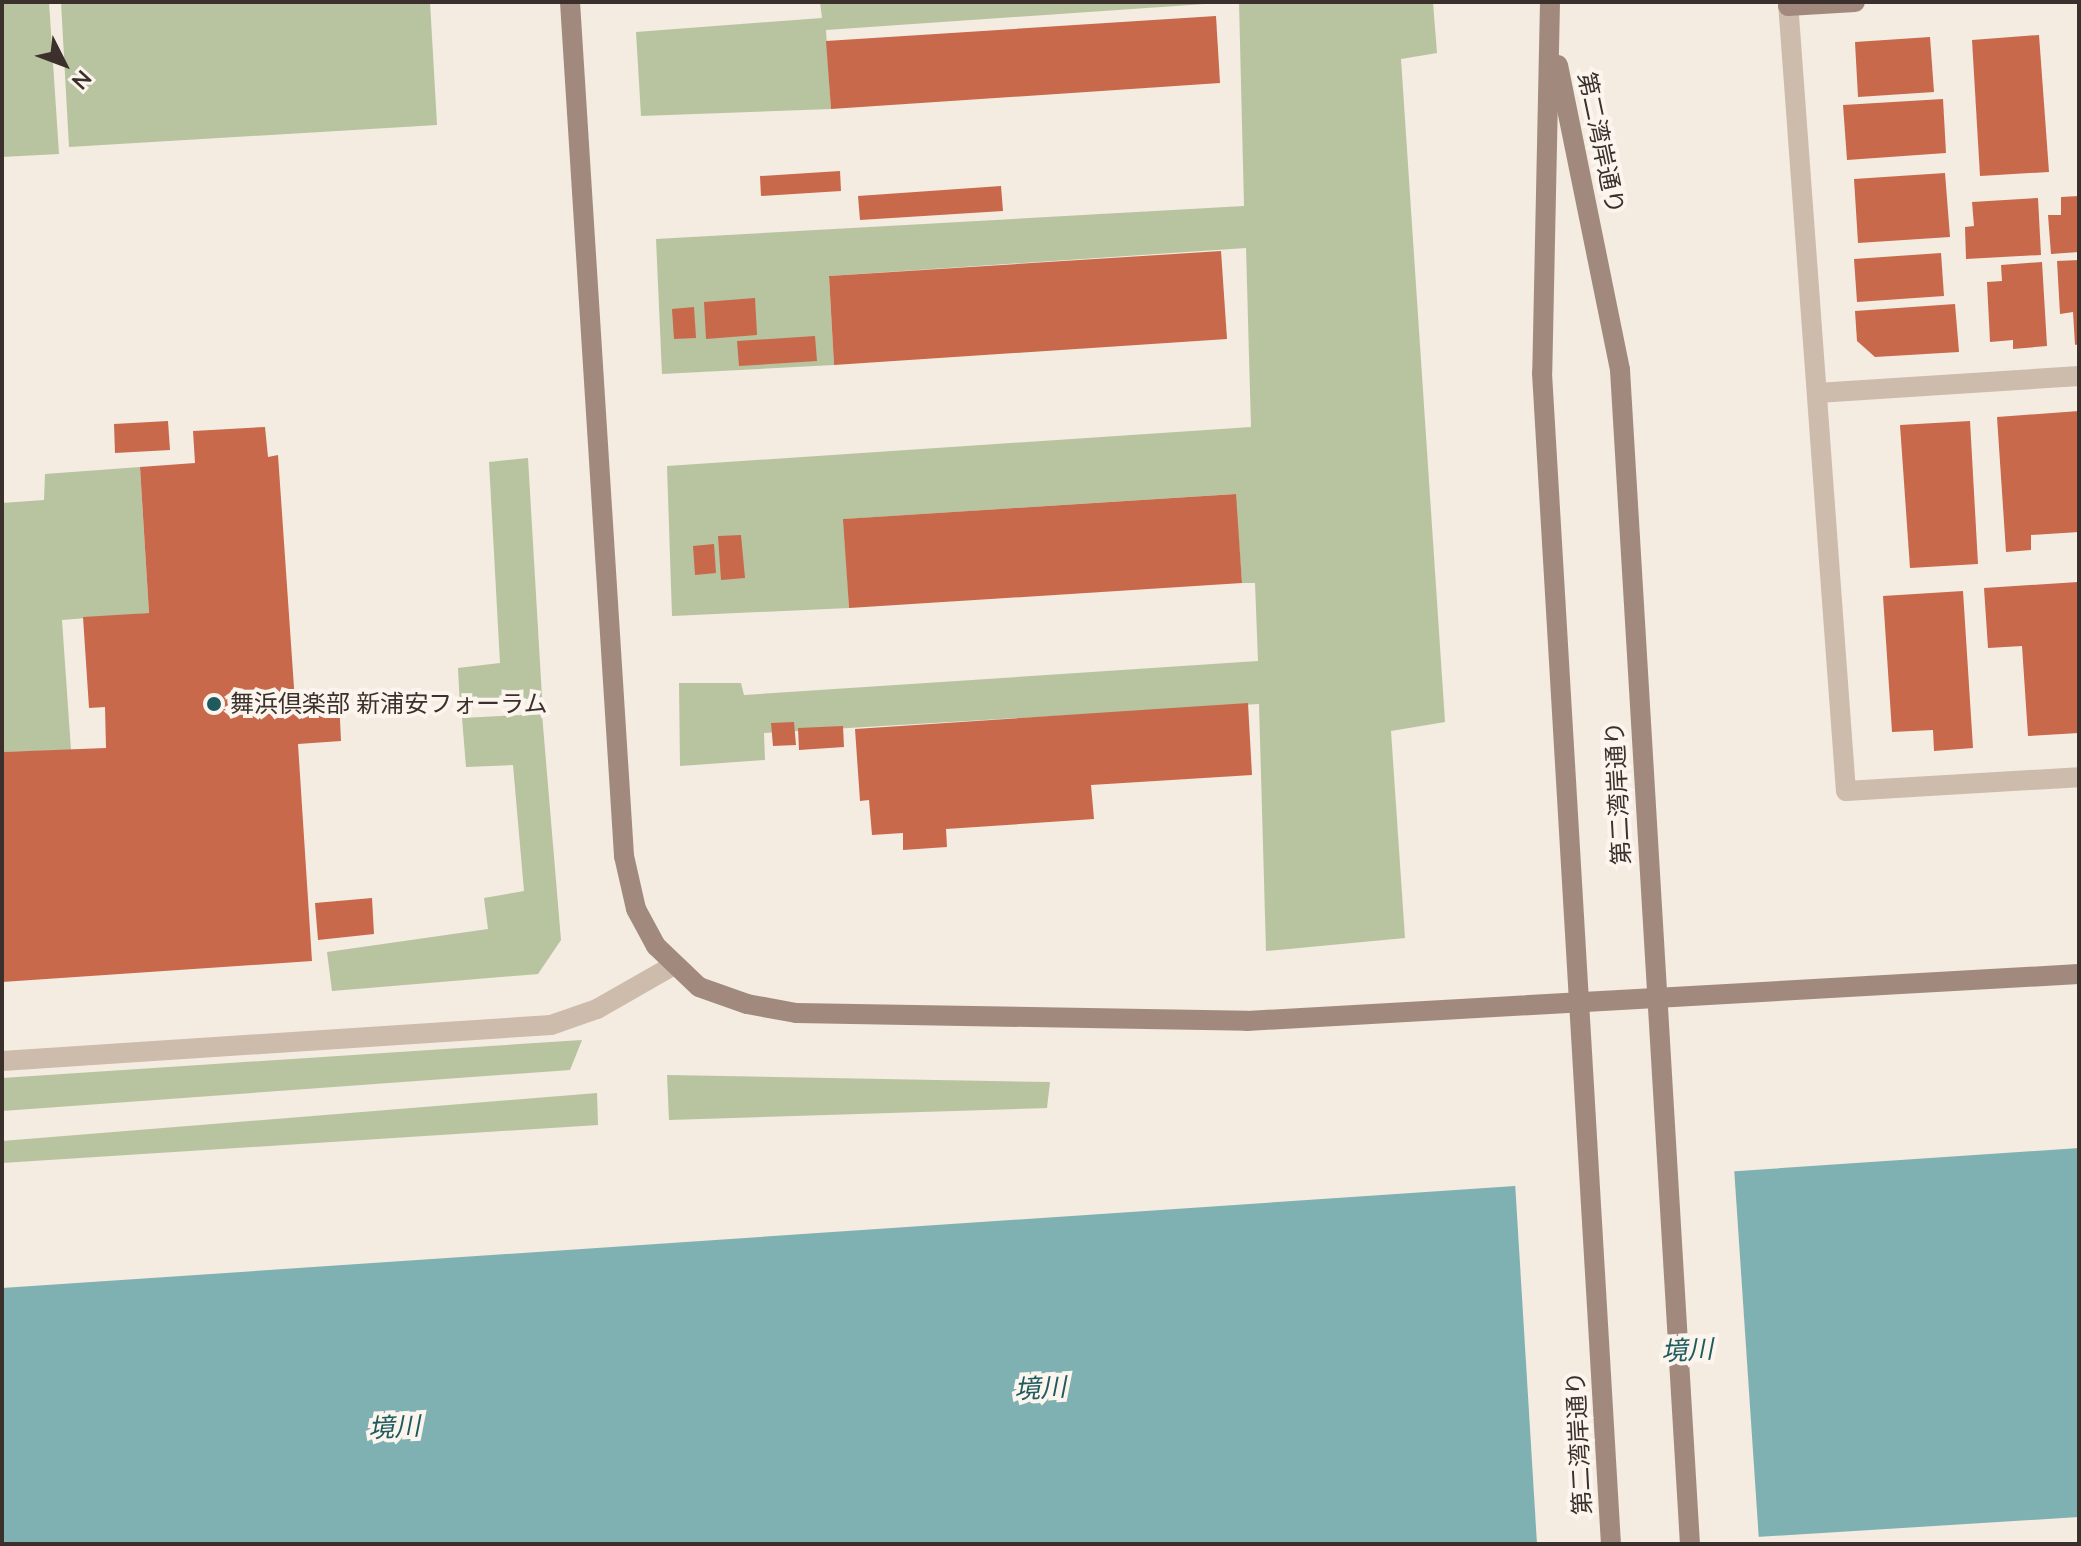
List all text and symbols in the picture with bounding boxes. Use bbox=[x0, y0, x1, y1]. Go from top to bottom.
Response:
north arrow bbox=[24, 24, 104, 104]
text: N bbox=[66, 65, 98, 96]
street label: 第二湾岸通り bbox=[1572, 70, 1630, 216]
place label: 舞浜倶楽部 新浦安フォーラム bbox=[230, 690, 548, 718]
marker: 舞浜倶楽部 新浦安フォーラム bbox=[205, 695, 223, 713]
street label: 第二湾岸通り bbox=[1600, 720, 1636, 866]
water label: 境川 bbox=[1660, 1333, 1714, 1367]
street label: 第二湾岸通り bbox=[1561, 1370, 1597, 1516]
water label: 境川 bbox=[1013, 1371, 1067, 1405]
water label: 境川 bbox=[367, 1410, 421, 1444]

